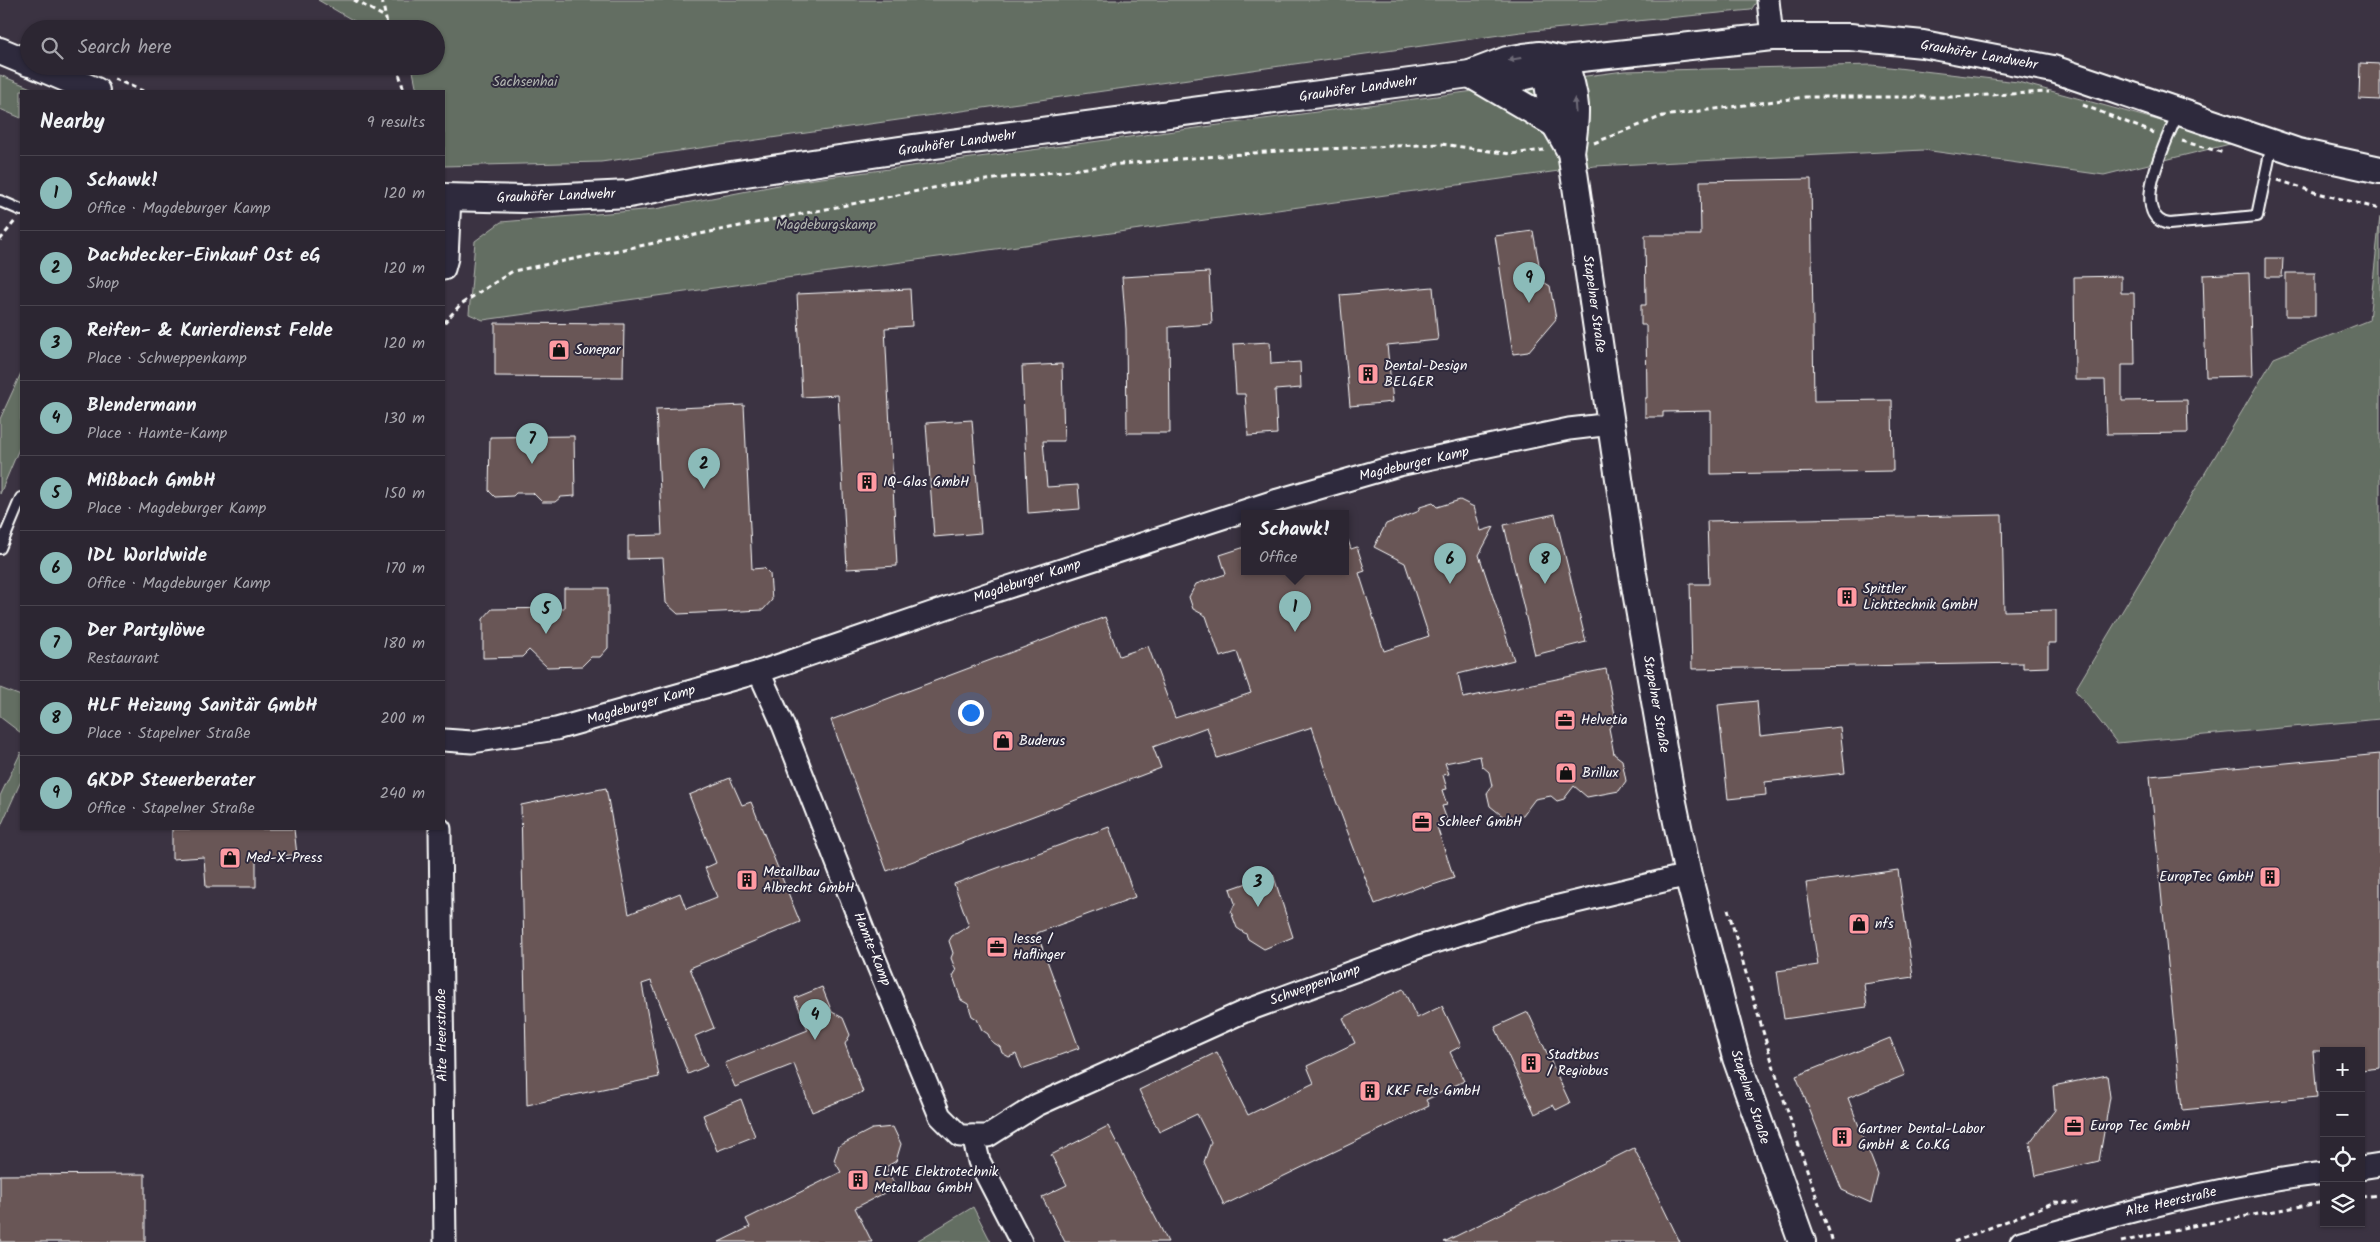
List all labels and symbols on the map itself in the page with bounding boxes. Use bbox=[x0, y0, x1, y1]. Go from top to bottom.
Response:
street label: Grauhöfer Landwehr bbox=[1919, 34, 2041, 76]
one-way arrow bbox=[1507, 55, 1523, 63]
street label: Grauhöfer Landwehr bbox=[1298, 70, 1420, 108]
park label: Sachsenhai bbox=[493, 71, 558, 93]
one-way arrow bbox=[1571, 97, 1579, 113]
street label: Grauhöfer Landwehr bbox=[897, 124, 1019, 162]
street label: Grauhöfer Landwehr bbox=[496, 183, 617, 209]
park label: Magdeburgskamp bbox=[776, 214, 876, 236]
street label: Stapelner Straße bbox=[1576, 254, 1612, 355]
pin: 9 bbox=[1513, 262, 1545, 303]
shop icon: Sonepar bbox=[547, 338, 571, 362]
place label: Sonepar bbox=[575, 339, 622, 361]
place label: Dental-Design BELGER bbox=[1384, 355, 1467, 393]
building icon: Dental-Design BELGER bbox=[1356, 362, 1380, 386]
pin: 7 bbox=[516, 423, 548, 464]
street label: Magdeburger Kamp bbox=[1357, 441, 1471, 487]
pin: 2 bbox=[688, 448, 720, 489]
building icon: IQ-Glas GmbH bbox=[855, 470, 879, 494]
place label: IQ-Glas GmbH bbox=[883, 471, 969, 493]
pin: 6 bbox=[1434, 543, 1466, 584]
pin: 8 bbox=[1529, 543, 1561, 584]
street label: Magdeburger Kamp bbox=[970, 553, 1084, 609]
place label: Spittler Lichttechnik GmbH bbox=[1863, 578, 1978, 616]
building icon: Spittler Lichttechnik GmbH bbox=[1835, 585, 1859, 609]
pin: 1 bbox=[1279, 591, 1311, 632]
pin: 5 bbox=[530, 593, 562, 634]
street label: Stapelner Straße bbox=[1637, 654, 1675, 755]
street label: Magdeburger Kamp bbox=[584, 679, 698, 731]
your location bbox=[958, 700, 984, 726]
office icon: Helvetia bbox=[1553, 708, 1577, 732]
place label: Helvetia bbox=[1581, 709, 1628, 731]
shop icon: Buderus bbox=[991, 729, 1015, 753]
place label: Buderus bbox=[1019, 730, 1065, 752]
shop icon: Brillux bbox=[1554, 761, 1578, 785]
place label: Brillux bbox=[1582, 762, 1619, 784]
office icon: Schleef GmbH bbox=[1410, 810, 1434, 834]
place label: Schleef GmbH bbox=[1438, 811, 1523, 833]
shop icon: Med-X-Press bbox=[218, 846, 242, 870]
place label: Med-X-Press bbox=[246, 847, 322, 869]
place label: Metallbau Albrecht GmbH bbox=[763, 861, 854, 899]
building icon: EuropTec GmbH bbox=[2258, 865, 2282, 889]
pin: 3 bbox=[1242, 866, 1274, 907]
place label: EuropTec GmbH bbox=[2159, 866, 2254, 888]
building icon: Metallbau Albrecht GmbH bbox=[735, 868, 759, 892]
street label: Hamte-Kamp bbox=[847, 909, 897, 990]
shop icon: nfs bbox=[1847, 912, 1871, 936]
place label: nfs bbox=[1875, 913, 1894, 935]
place label: Iesse / Haflinger bbox=[1013, 928, 1066, 966]
office icon: Iesse / Haflinger bbox=[985, 935, 1009, 959]
street label: Schweppenkamp bbox=[1267, 958, 1364, 1012]
street label: Alte Heerstraße bbox=[430, 988, 454, 1082]
pin: 4 bbox=[799, 999, 831, 1040]
place label: Stadtbus / Regiobus bbox=[1547, 1044, 1608, 1082]
street label: Stapelner Straße bbox=[1724, 1047, 1776, 1148]
building icon: Stadtbus / Regiobus bbox=[1519, 1051, 1543, 1075]
building icon: KKF Fels GmbH bbox=[1358, 1079, 1382, 1103]
place label: KKF Fels GmbH bbox=[1386, 1080, 1481, 1102]
office icon: Europ Tec GmbH bbox=[2062, 1114, 2086, 1138]
place label: Europ Tec GmbH bbox=[2090, 1115, 2190, 1137]
place label: Gartner Dental-Labor GmbH & Co.KG bbox=[1858, 1118, 1986, 1156]
building icon: Gartner Dental-Labor GmbH & Co.KG bbox=[1830, 1125, 1854, 1149]
place label: ELME Elektrotechnik Metallbau GmbH bbox=[874, 1161, 999, 1199]
building icon: ELME Elektrotechnik Metallbau GmbH bbox=[846, 1168, 870, 1192]
street label: Alte Heerstraße bbox=[2123, 1181, 2219, 1223]

